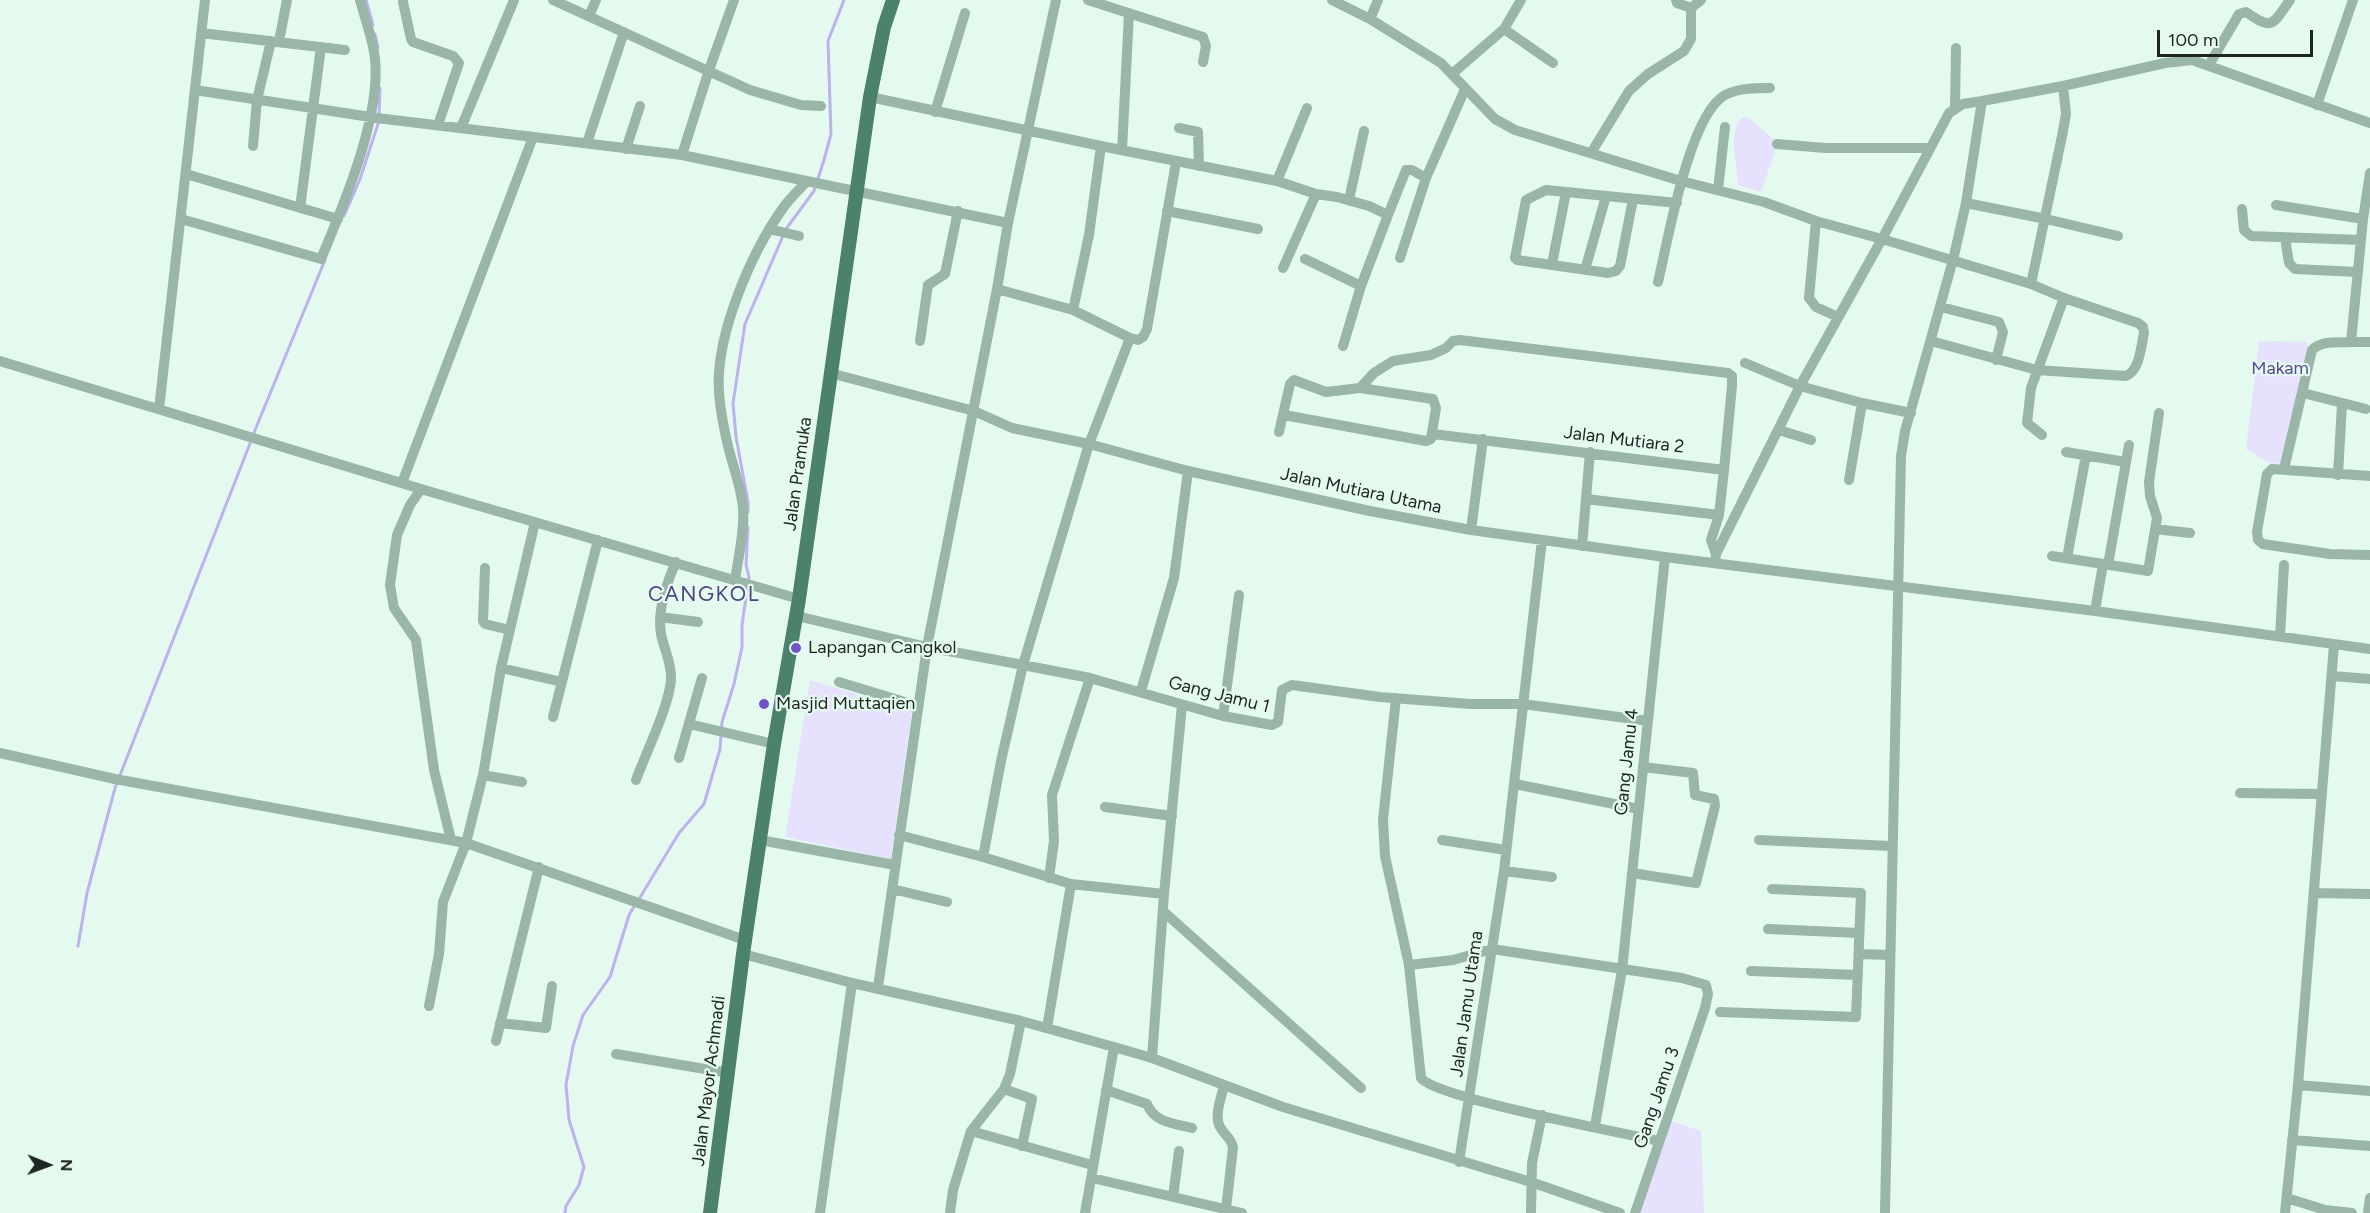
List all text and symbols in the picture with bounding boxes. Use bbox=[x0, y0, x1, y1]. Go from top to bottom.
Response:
scale bar bbox=[2160, 18, 2316, 56]
text: 100 m bbox=[2168, 29, 2218, 51]
park label: Makam bbox=[2251, 358, 2309, 380]
street label: Jalan Pramuka bbox=[779, 416, 817, 532]
street label: Jalan Mutiara 2 bbox=[1562, 422, 1686, 458]
street label: Jalan Mutiara Utama bbox=[1278, 463, 1444, 519]
district label: CANGKOL bbox=[648, 582, 760, 608]
place label: Lapangan Cangkol bbox=[808, 637, 956, 659]
marker: Lapangan Cangkol bbox=[789, 641, 803, 655]
street label: Gang Jamu 1 bbox=[1166, 672, 1272, 718]
place label: Masjid Muttaqien bbox=[776, 693, 915, 715]
marker: Masjid Muttaqien bbox=[757, 697, 771, 711]
street label: Gang Jamu 4 bbox=[1611, 707, 1643, 817]
street label: Jalan Jamu Utama bbox=[1446, 929, 1488, 1079]
street label: Jalan Mayor Achmadi bbox=[688, 994, 730, 1168]
street label: Gang Jamu 3 bbox=[1630, 1044, 1684, 1152]
north arrow bbox=[18, 1135, 78, 1195]
text: N bbox=[57, 1159, 76, 1172]

